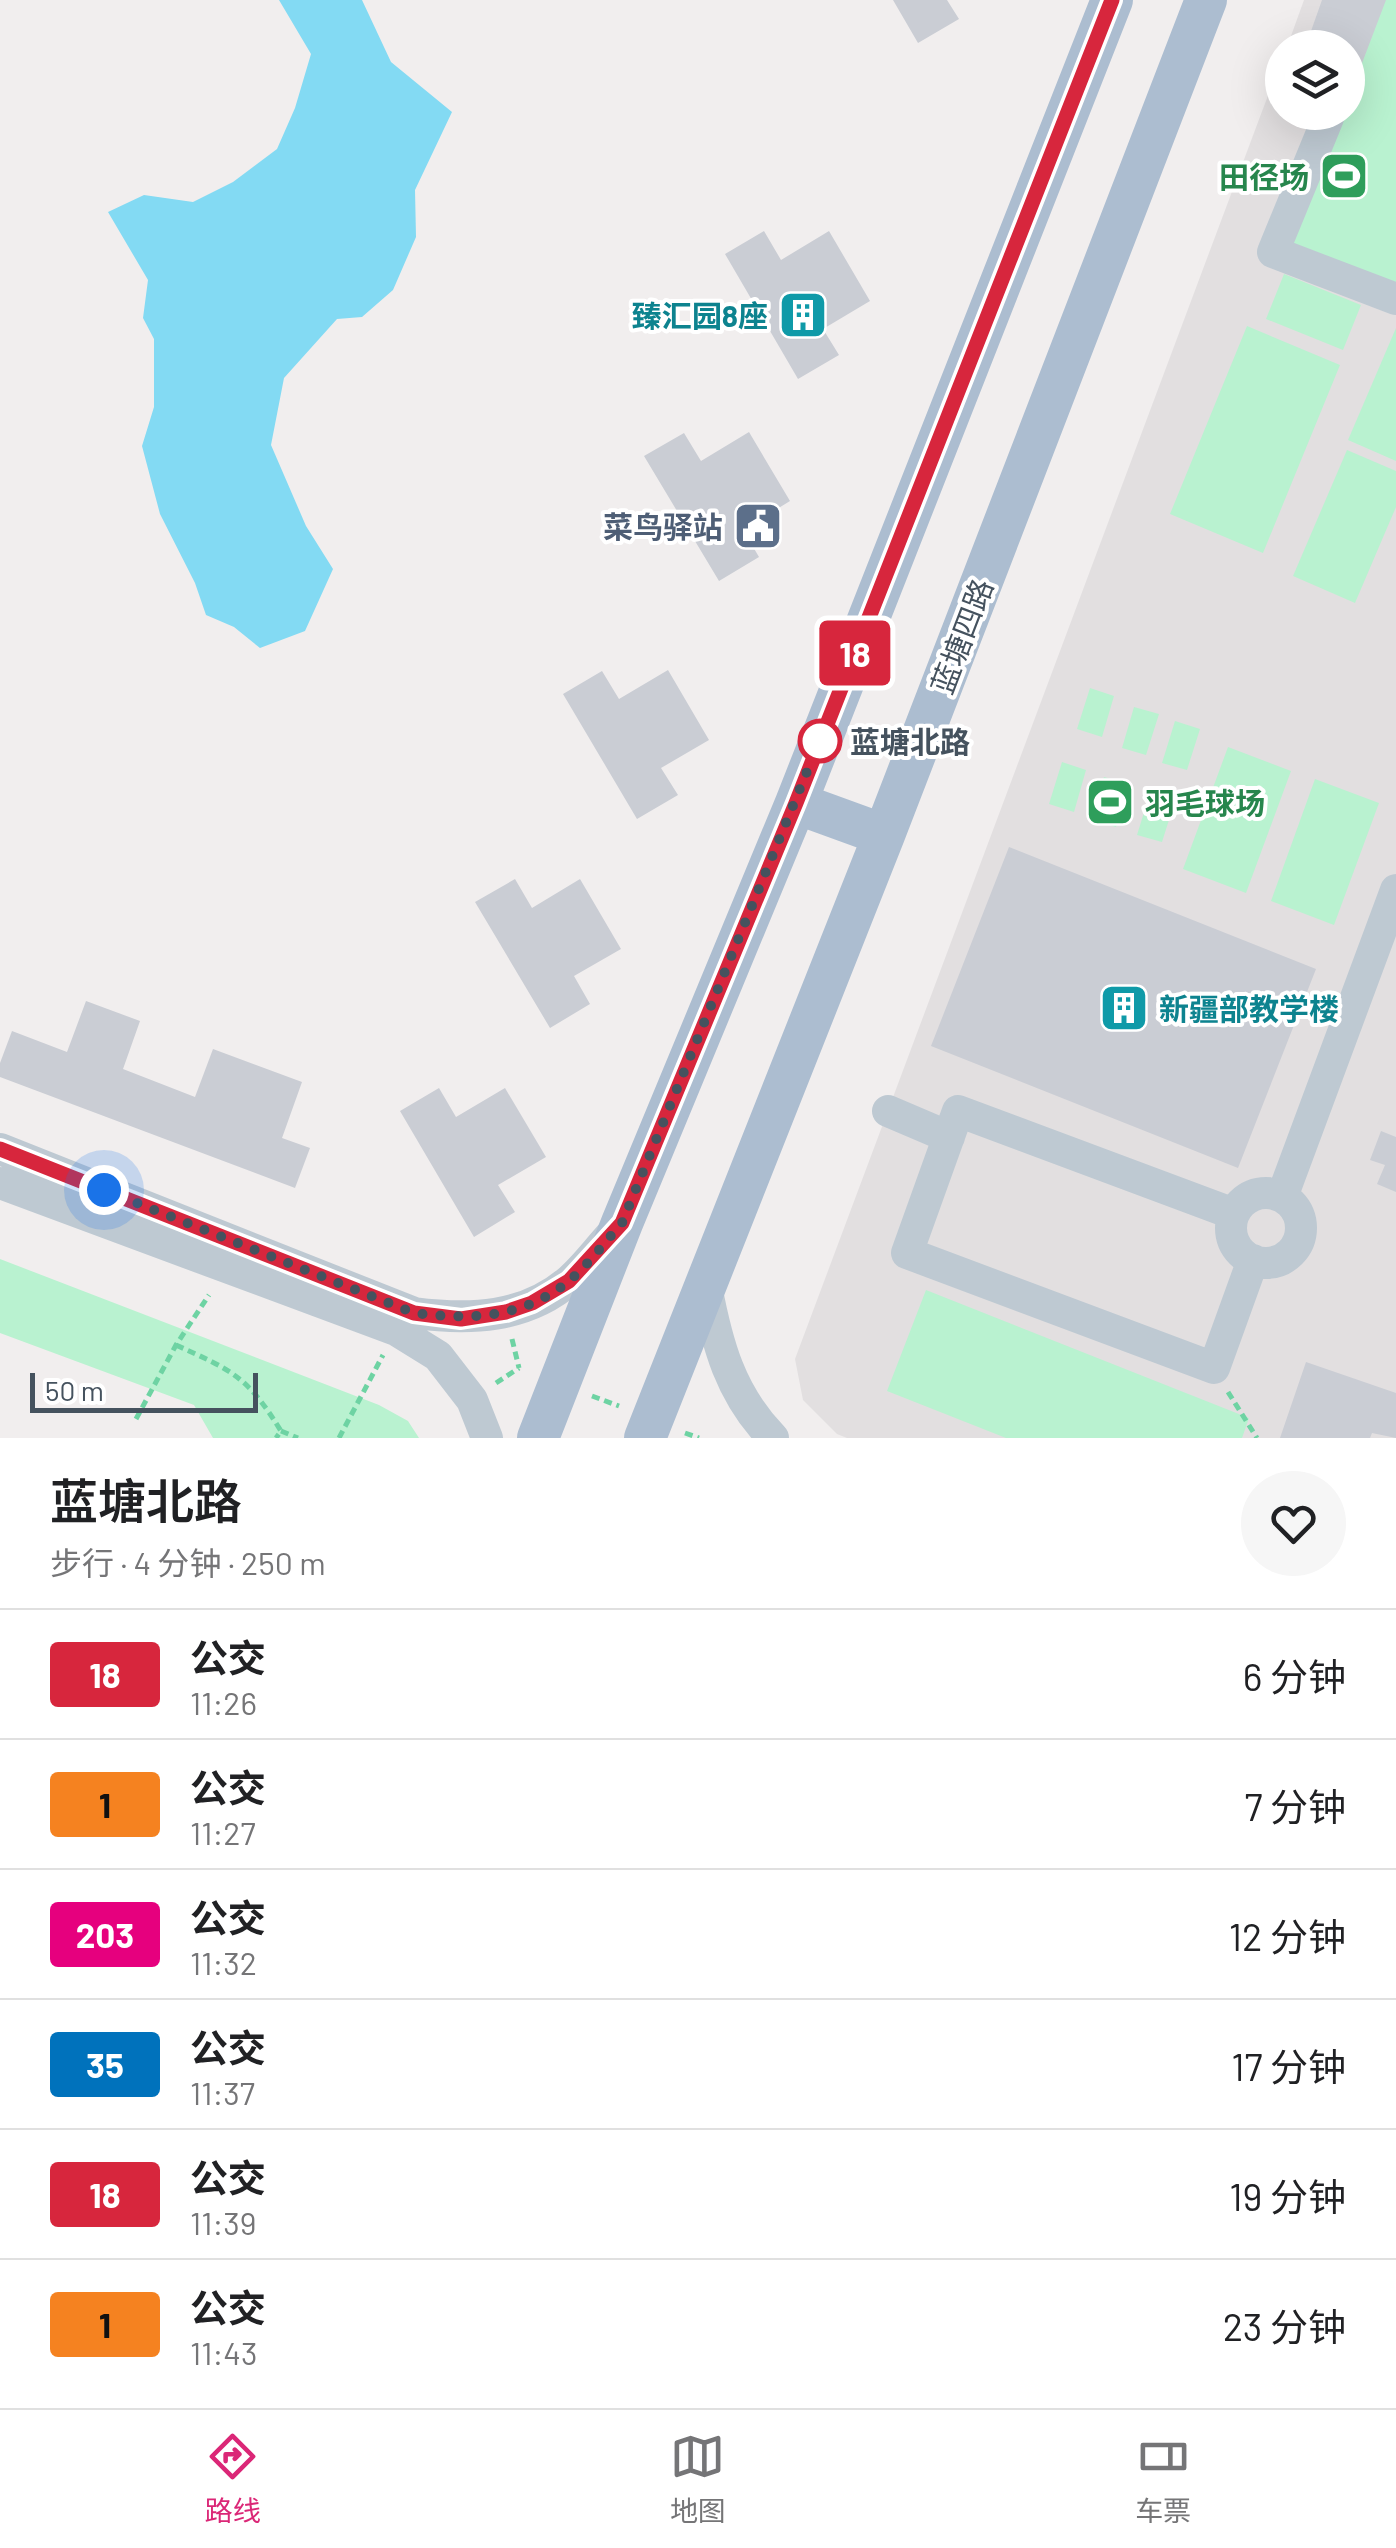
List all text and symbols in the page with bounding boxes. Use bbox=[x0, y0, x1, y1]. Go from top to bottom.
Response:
map controls bbox=[1265, 30, 1365, 130]
button: layers bbox=[1265, 30, 1365, 130]
sports icon: 田径场 bbox=[1318, 150, 1370, 202]
place label: 田径场 bbox=[1219, 158, 1309, 194]
building icon: 臻汇园8座 bbox=[777, 289, 829, 341]
place label: 臻汇园8座 bbox=[632, 297, 768, 333]
public building icon: 菜鸟驿站 bbox=[732, 500, 784, 552]
place label: 菜鸟驿站 bbox=[603, 508, 723, 544]
street label: 蓝塘四路 bbox=[923, 574, 999, 698]
line badge: 18 bbox=[810, 620, 900, 686]
text: 18 bbox=[839, 632, 871, 674]
marker: 蓝塘北路 bbox=[799, 720, 841, 762]
place label: 蓝塘北路 bbox=[850, 723, 970, 759]
sports icon: 羽毛球场 bbox=[1084, 776, 1136, 828]
place label: 羽毛球场 bbox=[1145, 784, 1265, 820]
building icon: 新疆部教学楼 bbox=[1098, 982, 1150, 1034]
place label: 新疆部教学楼 bbox=[1159, 990, 1339, 1026]
your location bbox=[79, 1165, 129, 1215]
scale bar bbox=[30, 1368, 258, 1412]
text: 50 m bbox=[45, 1373, 104, 1407]
text: 蓝塘北路 bbox=[50, 1471, 242, 1529]
button: heart bbox=[1241, 1471, 1346, 1576]
text: 步行 · 4 分钟 · 250 m bbox=[50, 1543, 326, 1581]
text: 公交 bbox=[190, 1634, 266, 1680]
text: 18 bbox=[89, 1653, 121, 1695]
text: 6 分钟 bbox=[1243, 1653, 1346, 1699]
text: 11:26 bbox=[190, 1683, 257, 1721]
text: 公交 bbox=[190, 1764, 266, 1810]
text: 1 bbox=[99, 1783, 111, 1825]
text: 7 分钟 bbox=[1244, 1783, 1346, 1829]
text: 11:27 bbox=[190, 1813, 256, 1851]
text: 公交 bbox=[190, 1894, 266, 1940]
text: 203 bbox=[76, 1913, 134, 1955]
text: 12 分钟 bbox=[1229, 1913, 1346, 1959]
text: 11:32 bbox=[190, 1943, 257, 1981]
text: 公交 bbox=[190, 2024, 266, 2070]
text: 35 bbox=[86, 2043, 124, 2085]
text: 17 分钟 bbox=[1231, 2043, 1346, 2089]
text: 11:37 bbox=[190, 2073, 255, 2111]
text: 公交 bbox=[190, 2154, 266, 2200]
text: 18 bbox=[89, 2173, 121, 2215]
text: 19 分钟 bbox=[1229, 2173, 1346, 2219]
text: 11:39 bbox=[190, 2203, 257, 2241]
text: 公交 bbox=[190, 2284, 266, 2330]
text: 1 bbox=[99, 2303, 111, 2345]
text: 23 分钟 bbox=[1223, 2303, 1346, 2349]
text: 11:43 bbox=[190, 2333, 257, 2371]
tab: 路线 bbox=[205, 2429, 261, 2529]
tab: 地图 bbox=[670, 2429, 726, 2529]
tab: 车票 bbox=[1135, 2429, 1191, 2529]

